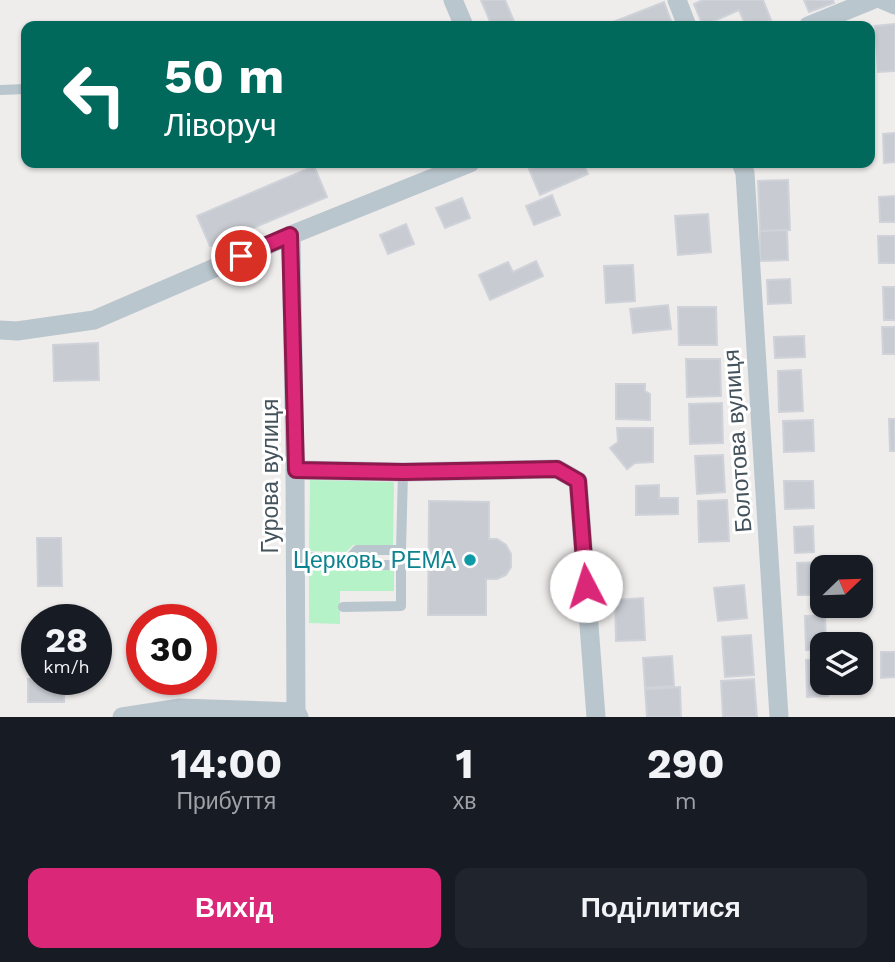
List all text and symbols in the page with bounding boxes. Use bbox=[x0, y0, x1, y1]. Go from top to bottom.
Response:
text: 50 m bbox=[164, 47, 284, 105]
icon: left bbox=[49, 49, 140, 140]
text: Ліворуч bbox=[164, 106, 277, 144]
pin bbox=[211, 226, 271, 286]
icon: arrive bbox=[222, 237, 260, 275]
street label: Болотова вулиця bbox=[718, 348, 757, 533]
street label: Гурова вулиця bbox=[257, 399, 284, 553]
place label: Церковь РЕМА bbox=[293, 547, 457, 574]
position arrow bbox=[549, 549, 623, 623]
marker: Церковь РЕМА bbox=[462, 552, 478, 568]
north arrow bbox=[810, 555, 873, 618]
map controls bbox=[810, 555, 873, 695]
speed limit sign: 30 bbox=[126, 604, 217, 695]
text: 28 bbox=[45, 619, 88, 661]
button: layers bbox=[810, 632, 873, 695]
text: km/h bbox=[43, 656, 90, 677]
text: 14:00 bbox=[170, 739, 282, 788]
text: 1 bbox=[455, 739, 474, 788]
text: 290 bbox=[647, 739, 725, 788]
text: Прибуття bbox=[176, 788, 276, 815]
text: хв bbox=[453, 788, 476, 815]
text: m bbox=[675, 788, 697, 815]
button: Вихід bbox=[28, 868, 441, 948]
button: Поділитися bbox=[455, 868, 867, 948]

